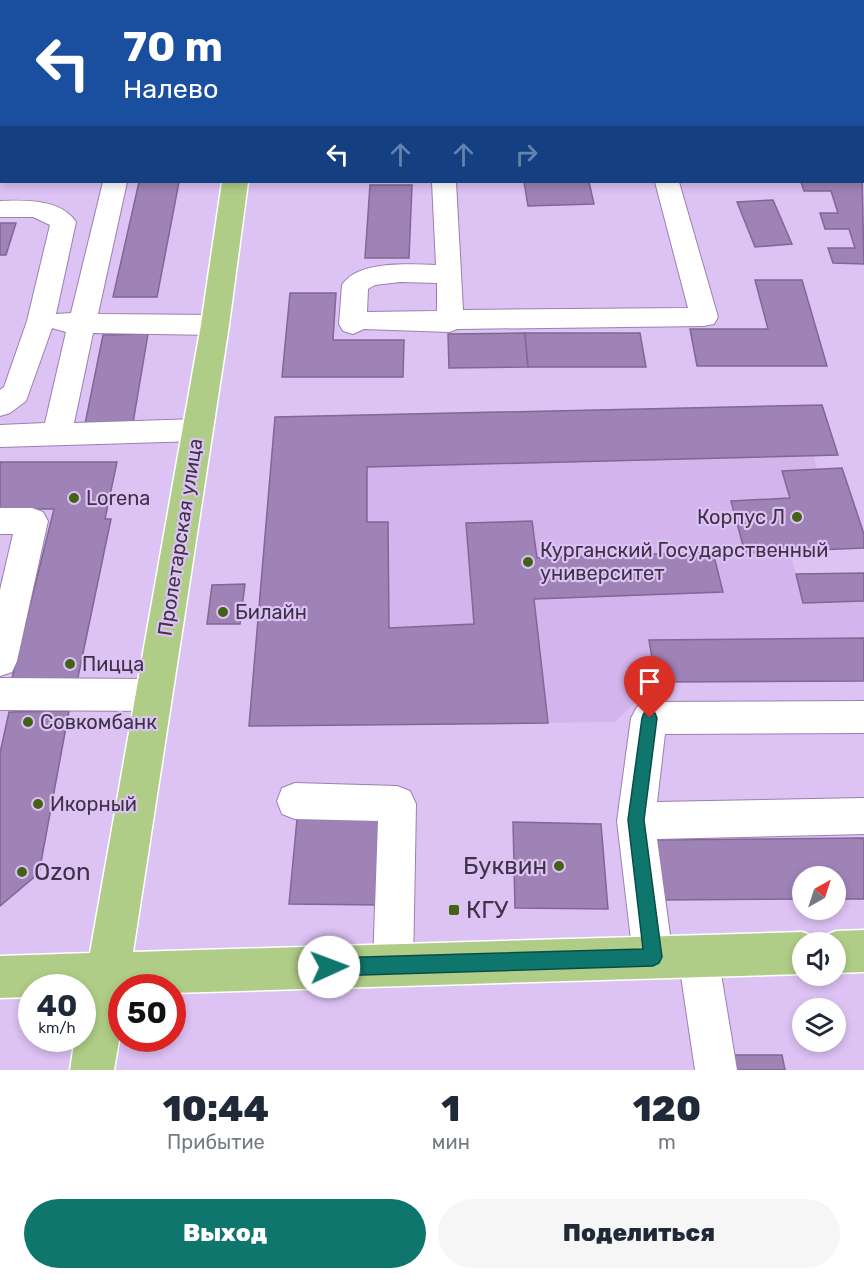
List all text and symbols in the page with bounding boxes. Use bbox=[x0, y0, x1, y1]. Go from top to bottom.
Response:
text: 70 m bbox=[123, 22, 223, 72]
icon: left bbox=[24, 24, 102, 102]
text: Налево bbox=[123, 73, 219, 105]
icon: left bbox=[321, 138, 354, 171]
icon: ahead bbox=[384, 138, 417, 171]
icon: ahead bbox=[447, 138, 480, 171]
icon: right bbox=[510, 138, 543, 171]
street label: Пролетарская улица bbox=[153, 437, 207, 637]
place label: Lorena bbox=[86, 486, 150, 510]
marker: Lorena bbox=[67, 491, 81, 505]
place label: Корпус Л bbox=[697, 505, 785, 529]
marker: Корпус Л bbox=[790, 510, 804, 524]
place label: Курганский Государственный университет bbox=[540, 538, 828, 585]
marker: Курганский Государственный университет bbox=[521, 555, 535, 569]
place label: Билайн bbox=[235, 600, 307, 624]
marker: Билайн bbox=[216, 605, 230, 619]
place label: Пицца bbox=[82, 652, 144, 676]
pin bbox=[624, 656, 675, 718]
marker: Пицца bbox=[63, 657, 77, 671]
icon: arrive bbox=[633, 665, 666, 698]
place label: Совкомбанк bbox=[40, 710, 157, 734]
marker: Совкомбанк bbox=[21, 715, 35, 729]
place label: Икорный bbox=[50, 792, 137, 816]
marker: Икорный bbox=[31, 797, 45, 811]
place label: Буквин bbox=[463, 852, 547, 880]
place label: Ozon bbox=[34, 858, 91, 886]
marker: Буквин bbox=[552, 859, 566, 873]
marker: Ozon bbox=[15, 865, 29, 879]
north arrow bbox=[792, 866, 846, 920]
map controls bbox=[792, 866, 846, 1052]
place label: КГУ bbox=[466, 896, 509, 924]
marker: КГУ bbox=[447, 903, 461, 917]
button: sound bbox=[792, 932, 846, 986]
position arrow bbox=[297, 935, 361, 999]
speed limit sign: 50 bbox=[108, 974, 186, 1052]
text: 40 bbox=[37, 988, 77, 1024]
button: layers bbox=[792, 998, 846, 1052]
text: km/h bbox=[38, 1019, 76, 1037]
text: 10:44 bbox=[163, 1087, 269, 1130]
text: 1 bbox=[441, 1087, 460, 1130]
text: 120 bbox=[633, 1087, 701, 1130]
text: Прибытие bbox=[167, 1130, 265, 1154]
text: мин bbox=[432, 1130, 470, 1154]
text: m bbox=[658, 1130, 676, 1154]
button: Выход bbox=[24, 1199, 426, 1268]
button: Поделиться bbox=[438, 1199, 840, 1268]

